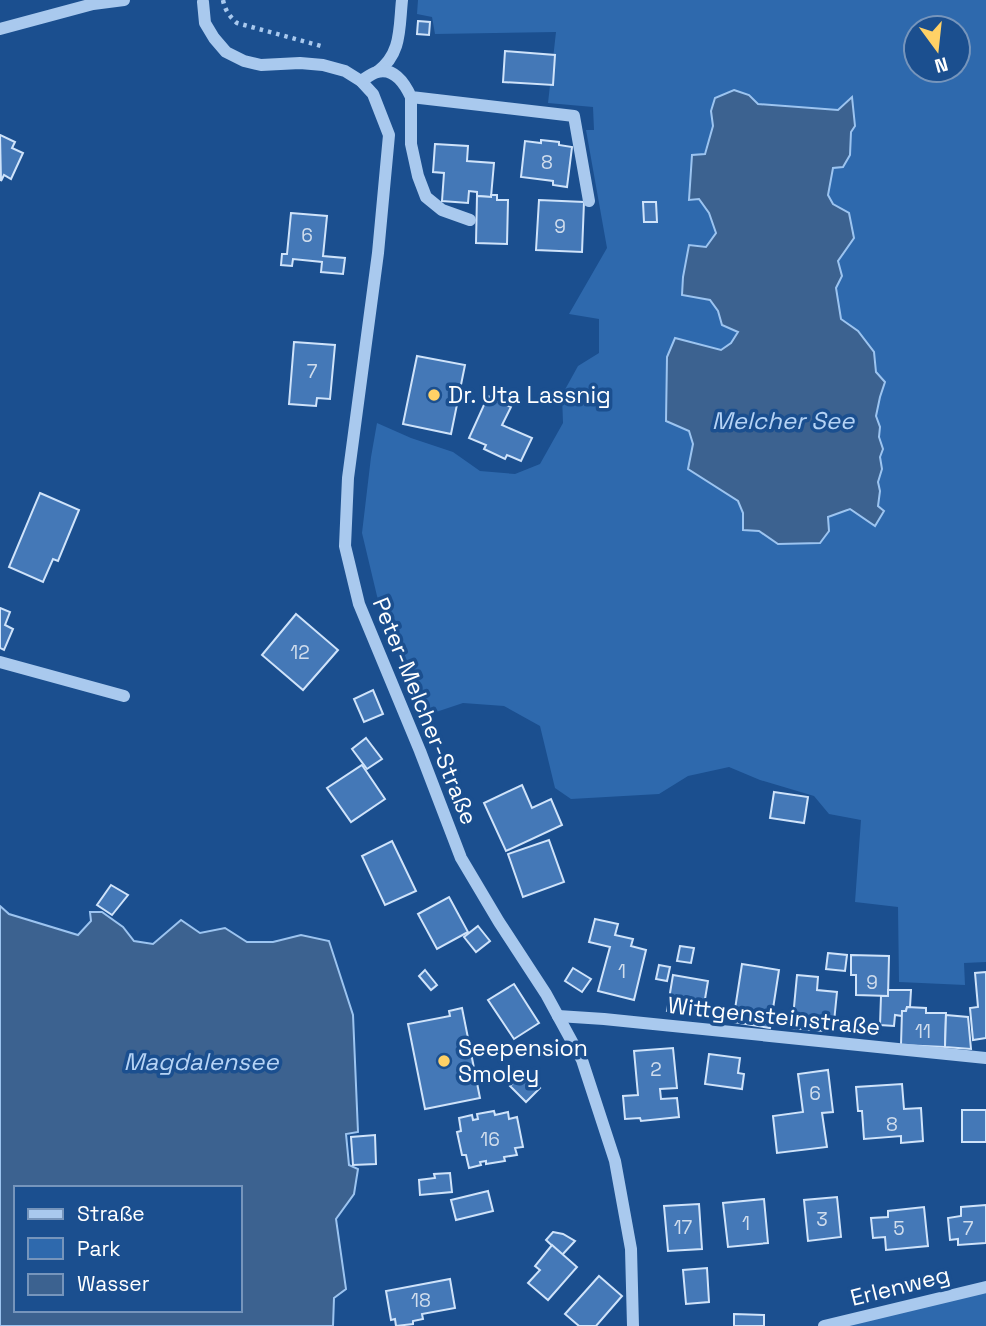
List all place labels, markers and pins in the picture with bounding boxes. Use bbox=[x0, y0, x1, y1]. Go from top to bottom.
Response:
place label: Dr. Uta Lassnig bbox=[448, 380, 611, 410]
marker: Dr. Uta Lassnig bbox=[426, 387, 442, 403]
place label: Seepension Smoley bbox=[458, 1033, 588, 1089]
marker: Seepension Smoley bbox=[436, 1053, 452, 1069]

